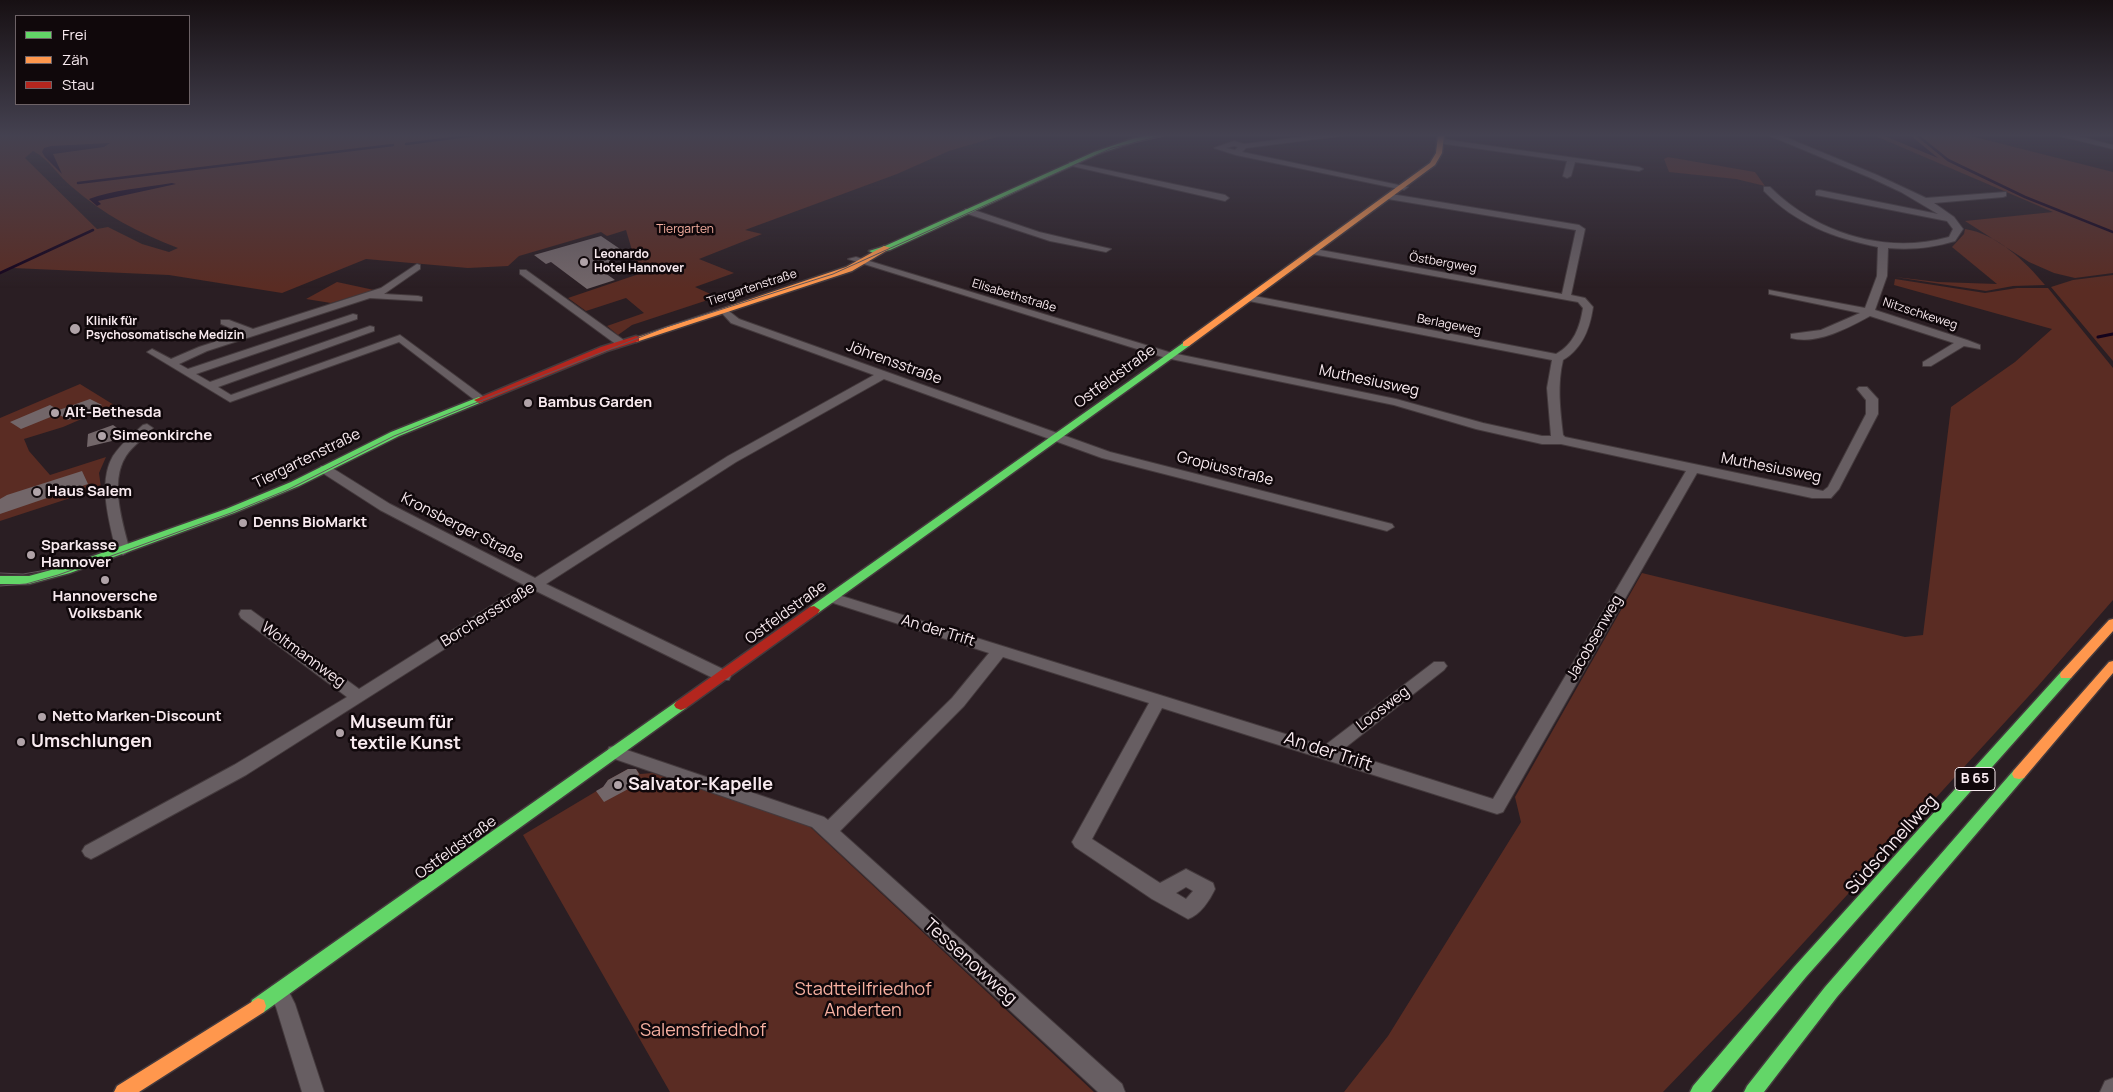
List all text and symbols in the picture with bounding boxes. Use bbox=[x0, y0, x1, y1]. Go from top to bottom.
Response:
legend bbox=[15, 15, 190, 105]
text: Frei bbox=[62, 24, 87, 45]
text: Zäh bbox=[62, 49, 88, 70]
text: Stau bbox=[62, 74, 95, 95]
park label: Tiergarten bbox=[656, 223, 714, 237]
place label: Leonardo Hotel Hannover bbox=[594, 248, 684, 276]
street label: Östbergweg bbox=[1408, 250, 1478, 276]
marker: Leonardo Hotel Hannover bbox=[578, 256, 590, 268]
street label: Tiergartenstraße bbox=[705, 267, 799, 309]
street label: Elisabethstraße bbox=[970, 276, 1058, 316]
street label: Nitzschkeweg bbox=[1881, 295, 1959, 333]
street label: Berlageweg bbox=[1416, 312, 1482, 338]
place label: Klinik für Psychosomatische Medizin bbox=[86, 315, 244, 343]
marker: Klinik für Psychosomatische Medizin bbox=[68, 322, 82, 336]
street label: Jöhrensstraße bbox=[844, 337, 944, 389]
street label: Ostfeldstraße bbox=[1071, 342, 1159, 412]
street label: Muthesiusweg bbox=[1317, 362, 1421, 400]
place label: Bambus Garden bbox=[538, 394, 652, 412]
marker: Bambus Garden bbox=[522, 397, 534, 409]
place label: Alt-Bethesda bbox=[65, 404, 161, 422]
marker: Alt-Bethesda bbox=[49, 407, 61, 419]
street label: Tiergartenstraße bbox=[250, 425, 364, 493]
place label: Simeonkirche bbox=[112, 427, 212, 445]
marker: Simeonkirche bbox=[96, 430, 108, 442]
street label: Gropiusstraße bbox=[1175, 448, 1275, 490]
street label: Muthesiusweg bbox=[1719, 449, 1823, 487]
place label: Haus Salem bbox=[47, 483, 132, 501]
marker: Haus Salem bbox=[31, 486, 43, 498]
street label: Kronsberger Straße bbox=[398, 489, 526, 567]
place label: Denns BioMarkt bbox=[253, 514, 367, 532]
marker: Denns BioMarkt bbox=[237, 517, 249, 529]
place label: Sparkasse Hannover bbox=[41, 537, 117, 572]
marker: Sparkasse Hannover bbox=[25, 549, 37, 561]
marker: Hannoversche Volksbank bbox=[99, 574, 111, 586]
street label: Ostfeldstraße bbox=[742, 578, 830, 648]
street label: Borchersstraße bbox=[438, 579, 538, 651]
place label: Hannoversche Volksbank bbox=[53, 588, 157, 623]
street label: Jacobsenweg bbox=[1563, 592, 1627, 684]
street label: An der Trift bbox=[899, 611, 977, 651]
street label: Woltmannweg bbox=[258, 619, 348, 691]
street label: Loosweg bbox=[1353, 683, 1413, 735]
place label: Netto Marken-Discount bbox=[52, 708, 222, 726]
marker: Netto Marken-Discount bbox=[36, 711, 48, 723]
place label: Museum für textile Kunst bbox=[350, 712, 461, 754]
marker: Museum für textile Kunst bbox=[334, 727, 346, 739]
street label: An der Trift bbox=[1281, 728, 1375, 776]
place label: Umschlungen bbox=[31, 731, 152, 753]
marker: Umschlungen bbox=[15, 736, 27, 748]
road number: B 65 bbox=[1955, 768, 1995, 791]
place label: Salvator-Kapelle bbox=[628, 774, 773, 796]
marker: Salvator-Kapelle bbox=[612, 779, 624, 791]
street label: Südschnellweg bbox=[1842, 791, 1942, 899]
street label: Ostfeldstraße bbox=[412, 813, 500, 883]
street label: Tessenowweg bbox=[919, 914, 1021, 1010]
park label: Stadtteilfriedhof Anderten bbox=[794, 979, 932, 1022]
park label: Salemsfriedhof bbox=[640, 1020, 766, 1042]

